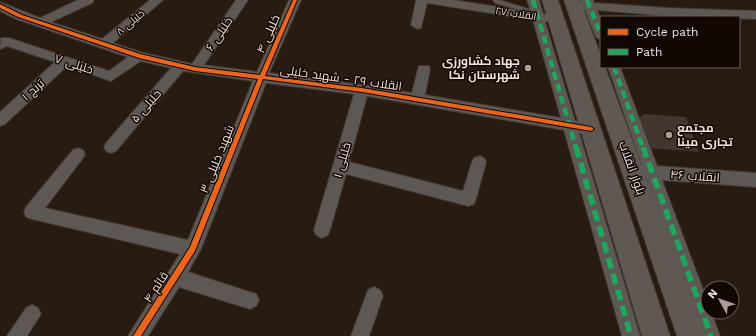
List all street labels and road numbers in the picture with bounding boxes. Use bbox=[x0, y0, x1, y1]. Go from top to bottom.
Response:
street label: انقلاب ۲۷ bbox=[495, 5, 537, 22]
street label: خلیلی ۸ bbox=[114, 8, 147, 38]
street label: خلیلی ۴ bbox=[253, 13, 283, 55]
street label: خلیلی ۶ bbox=[203, 14, 235, 54]
street label: خلیلی ۷ bbox=[53, 51, 95, 77]
street label: انقلاب ۲۹ - شهید خلیلی bbox=[279, 63, 403, 93]
street label: ترنج ۱ bbox=[19, 76, 48, 104]
street label: خلیلی ۵ bbox=[128, 87, 164, 125]
street label: شهید خلیلی ۳ bbox=[197, 123, 237, 195]
street label: بلوار انقلاب bbox=[616, 139, 648, 197]
street label: خلیلی ۱ bbox=[330, 141, 354, 179]
street label: انقلاب ۴۶ bbox=[670, 167, 720, 185]
street label: قائم ۴ bbox=[141, 269, 172, 306]

